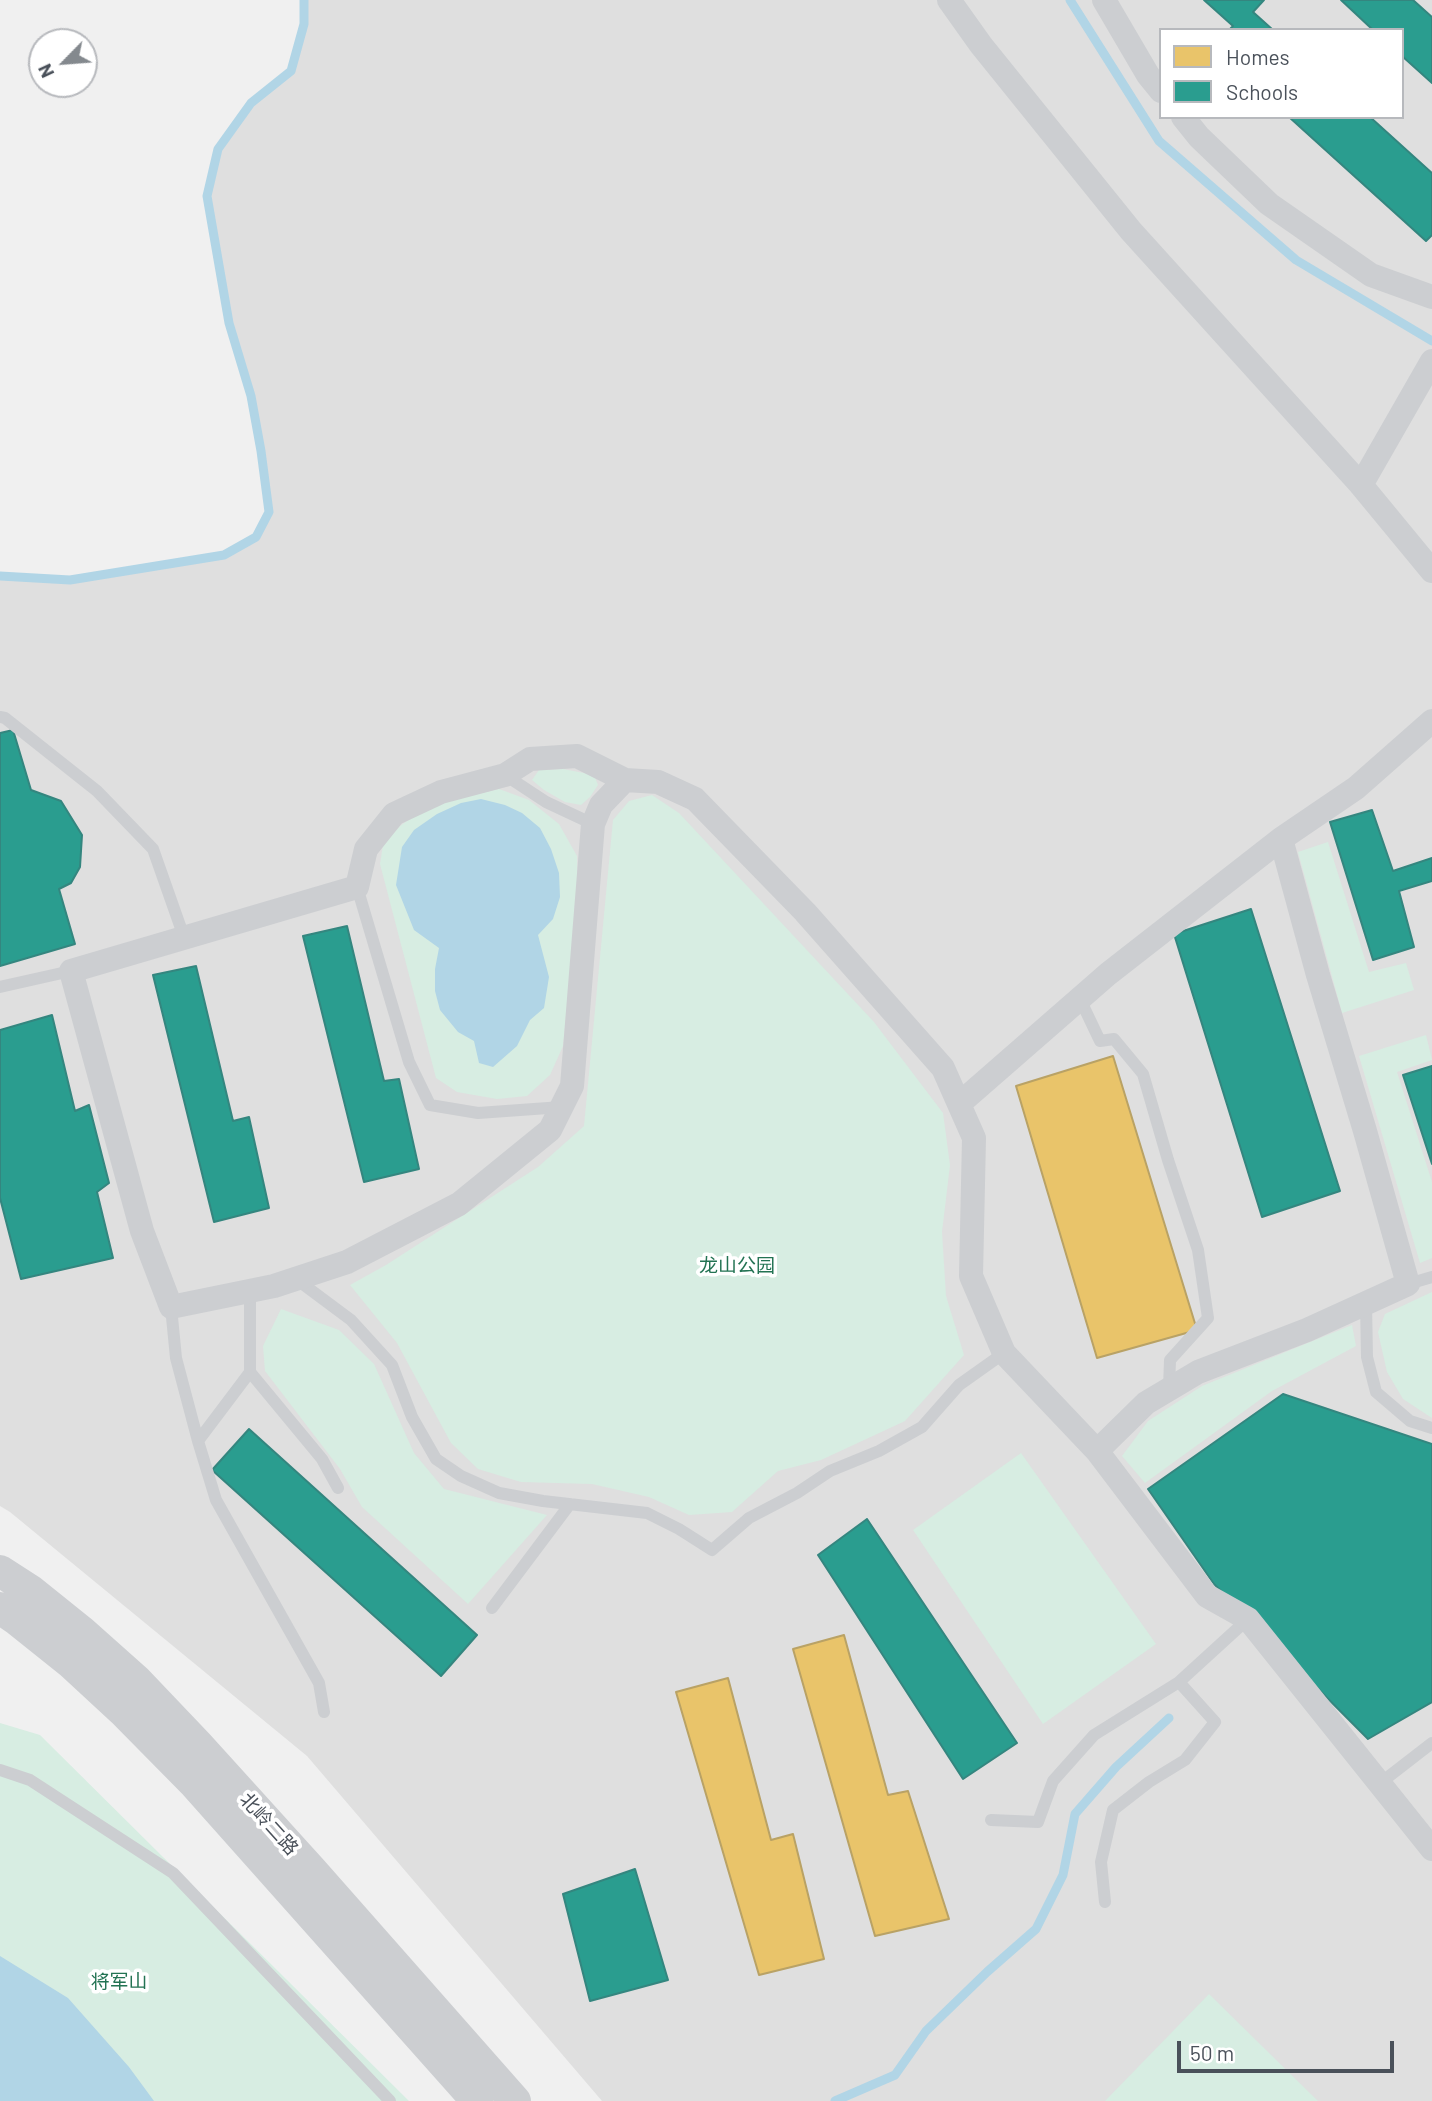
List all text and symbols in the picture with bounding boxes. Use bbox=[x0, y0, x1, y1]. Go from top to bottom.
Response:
north arrow bbox=[28, 28, 98, 98]
legend bbox=[1159, 28, 1404, 119]
text: Homes bbox=[1226, 44, 1290, 69]
text: N bbox=[32, 61, 58, 82]
text: Schools bbox=[1226, 79, 1298, 104]
park label: 龙山公园 bbox=[699, 1255, 775, 1277]
street label: 北岭二路 bbox=[235, 1788, 303, 1860]
park label: 将军山 bbox=[91, 1971, 147, 1993]
scale bar bbox=[1180, 2028, 1397, 2072]
text: 50 m bbox=[1190, 2040, 1234, 2065]

